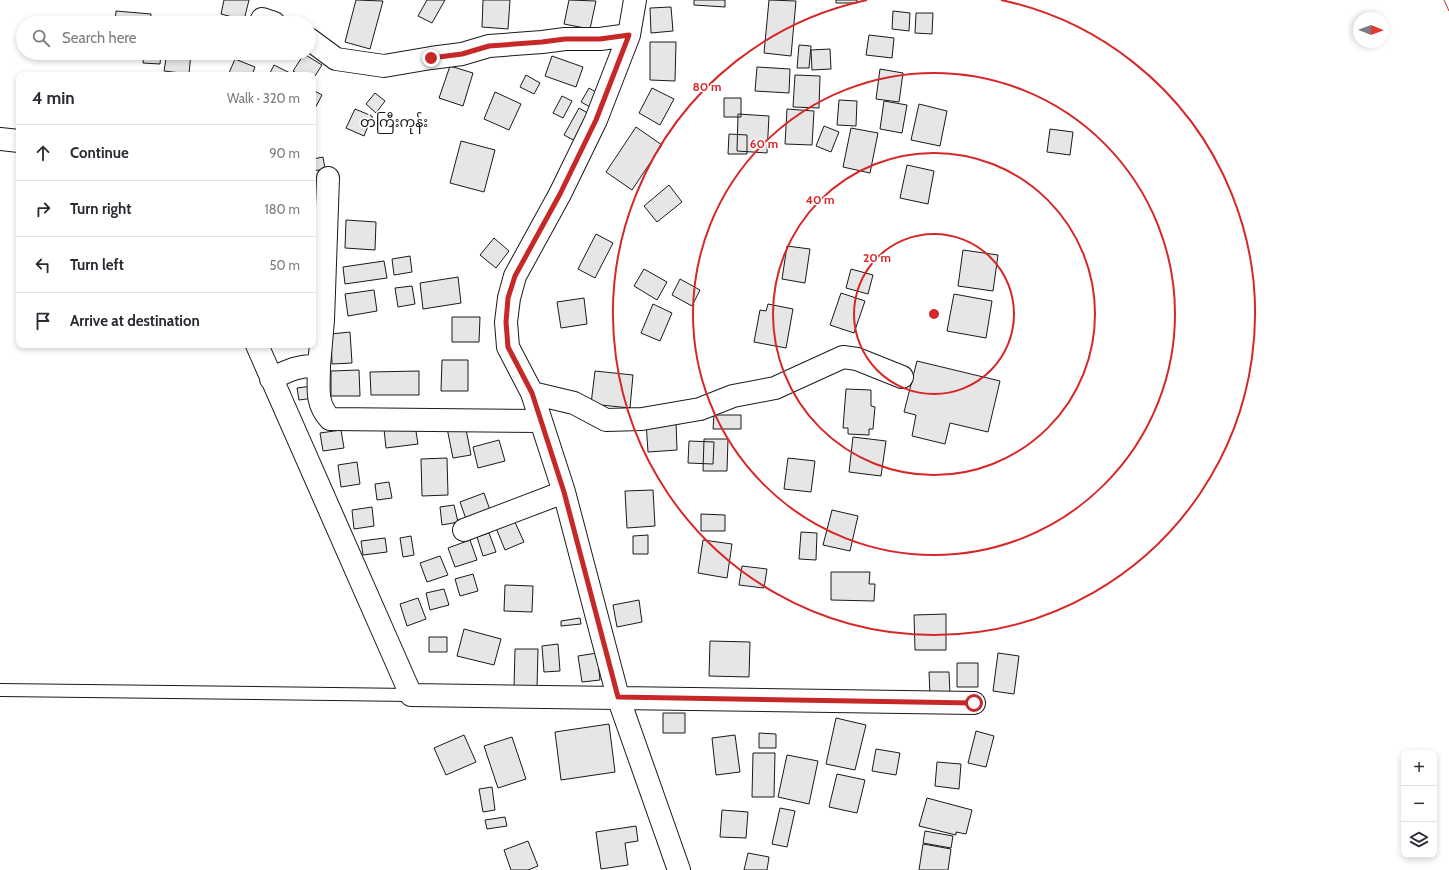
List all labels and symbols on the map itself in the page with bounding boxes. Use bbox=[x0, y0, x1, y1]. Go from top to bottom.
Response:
north arrow bbox=[1353, 12, 1389, 48]
route end bbox=[422, 49, 440, 67]
text: 80 m bbox=[693, 79, 721, 94]
district label: တဲကြီးကုန်း bbox=[360, 112, 428, 134]
text: 60 m bbox=[750, 136, 778, 151]
text: 40 m bbox=[805, 192, 835, 207]
text: 20 m bbox=[863, 250, 891, 265]
centre of rings bbox=[927, 307, 941, 321]
route start bbox=[965, 694, 983, 712]

